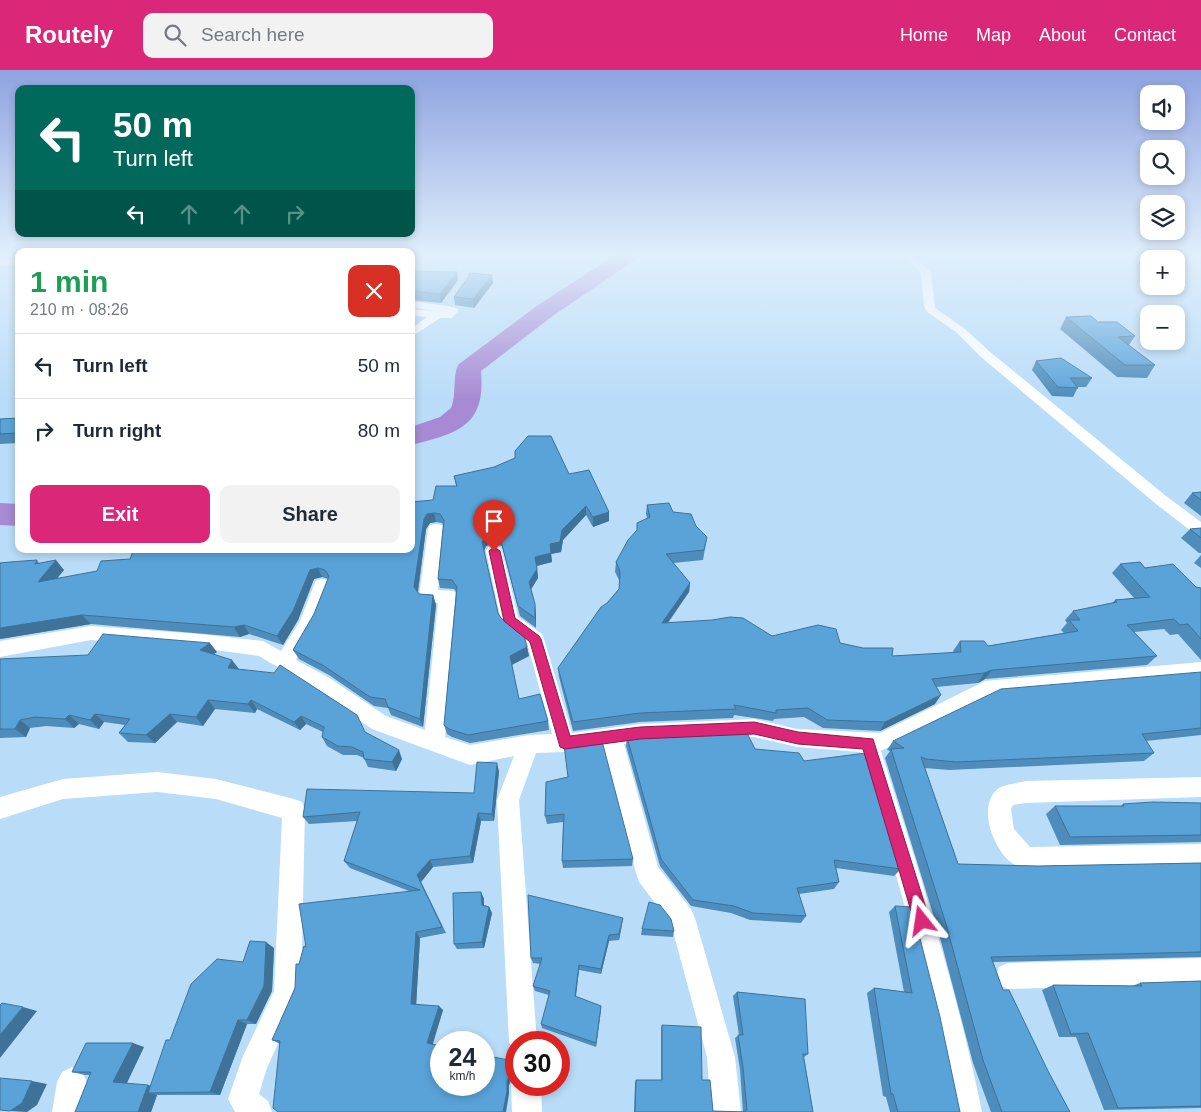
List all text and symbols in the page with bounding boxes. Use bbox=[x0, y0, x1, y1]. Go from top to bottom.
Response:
search box bbox=[143, 13, 493, 58]
text: Routely bbox=[25, 21, 113, 48]
icon: search bbox=[161, 21, 189, 49]
text: Search here bbox=[201, 24, 305, 45]
text: Home bbox=[900, 25, 948, 45]
text: Map bbox=[976, 25, 1011, 45]
text: About bbox=[1039, 25, 1086, 45]
text: Contact bbox=[1114, 25, 1176, 45]
map controls bbox=[1140, 85, 1185, 350]
button: sound bbox=[1140, 85, 1185, 130]
icon: left bbox=[30, 105, 95, 170]
text: 50 m bbox=[113, 105, 193, 144]
button: search bbox=[1140, 140, 1185, 185]
text: Turn left bbox=[113, 146, 193, 171]
button: layers bbox=[1140, 195, 1185, 240]
icon: left bbox=[122, 200, 150, 228]
icon: ahead bbox=[175, 200, 203, 228]
icon: ahead bbox=[228, 200, 256, 228]
icon: right bbox=[281, 200, 309, 228]
button: + bbox=[1140, 250, 1185, 295]
text: 1 min bbox=[30, 265, 108, 298]
button: close bbox=[348, 265, 400, 317]
text: 210 m · 08:26 bbox=[30, 301, 129, 318]
button: − bbox=[1140, 305, 1185, 350]
icon: left bbox=[30, 352, 58, 380]
text: Turn left bbox=[73, 355, 148, 376]
text: 50 m bbox=[358, 355, 400, 376]
icon: right bbox=[30, 417, 58, 445]
text: Turn right bbox=[73, 420, 161, 441]
text: 80 m bbox=[358, 420, 400, 441]
button: Exit bbox=[30, 485, 210, 543]
button: Share bbox=[220, 485, 400, 543]
pin bbox=[473, 500, 515, 551]
icon: arrive bbox=[480, 507, 508, 535]
position arrow bbox=[895, 894, 947, 946]
speed limit sign: 30 bbox=[505, 1031, 570, 1096]
text: 24 bbox=[449, 1043, 476, 1071]
text: km/h bbox=[449, 1069, 476, 1083]

